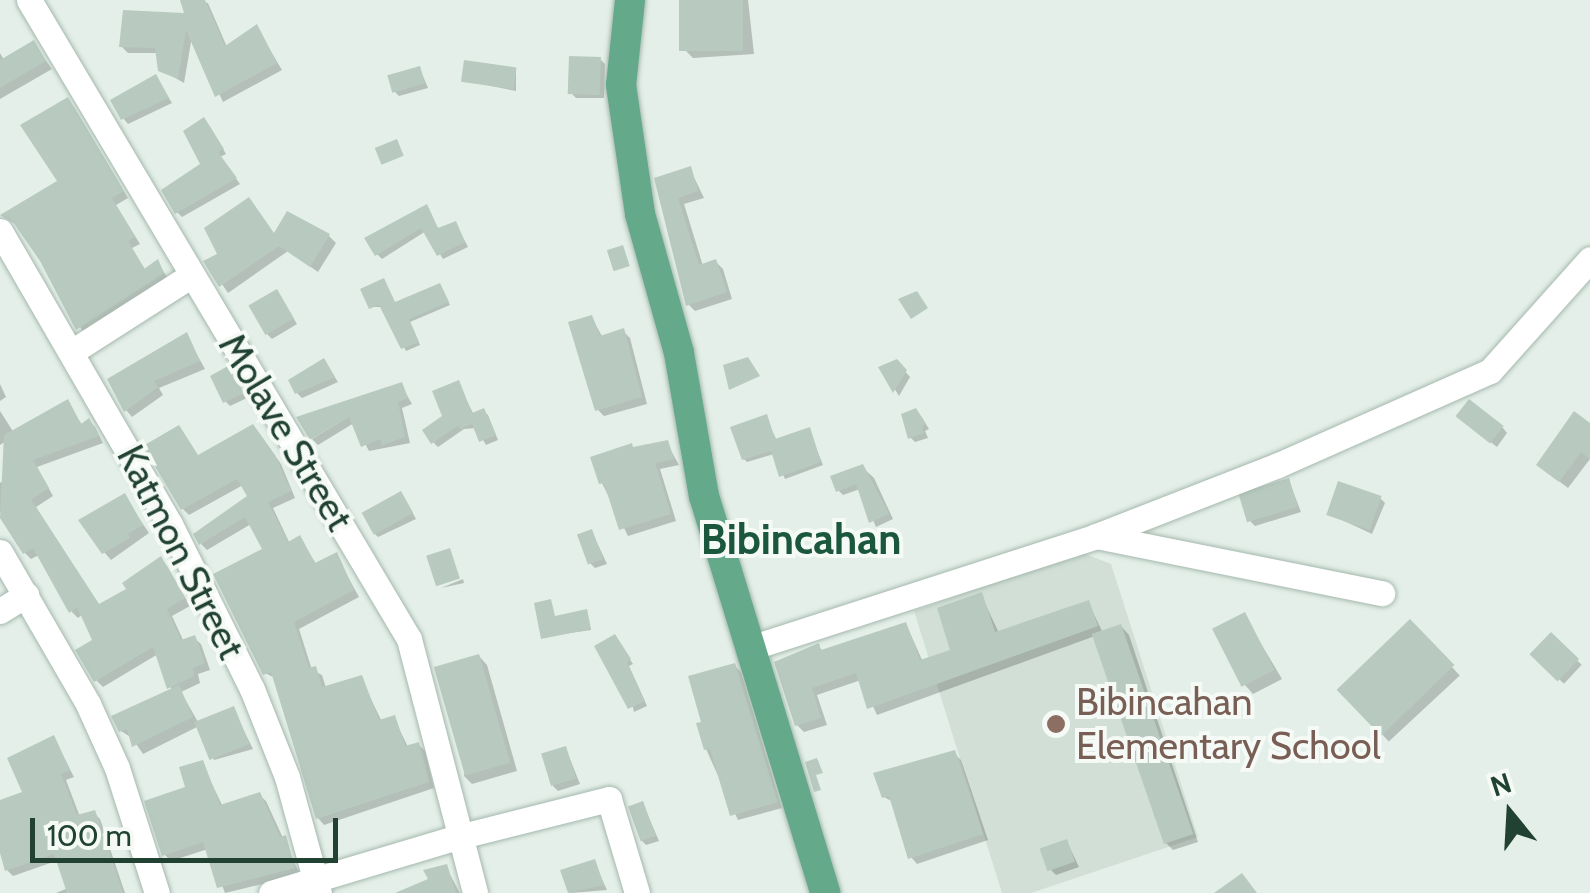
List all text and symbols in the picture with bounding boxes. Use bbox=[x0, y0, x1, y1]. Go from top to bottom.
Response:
street label: Molave Street bbox=[209, 325, 363, 539]
street label: Katmon Street bbox=[108, 437, 254, 667]
district label: Bibincahan bbox=[701, 514, 901, 564]
place label: Bibincahan Elementary School bbox=[1076, 679, 1381, 768]
marker: Bibincahan Elementary School bbox=[1045, 713, 1067, 735]
north arrow bbox=[1460, 763, 1560, 863]
text: N bbox=[1486, 765, 1515, 804]
scale bar bbox=[35, 798, 342, 860]
text: 100 m bbox=[47, 817, 132, 854]

